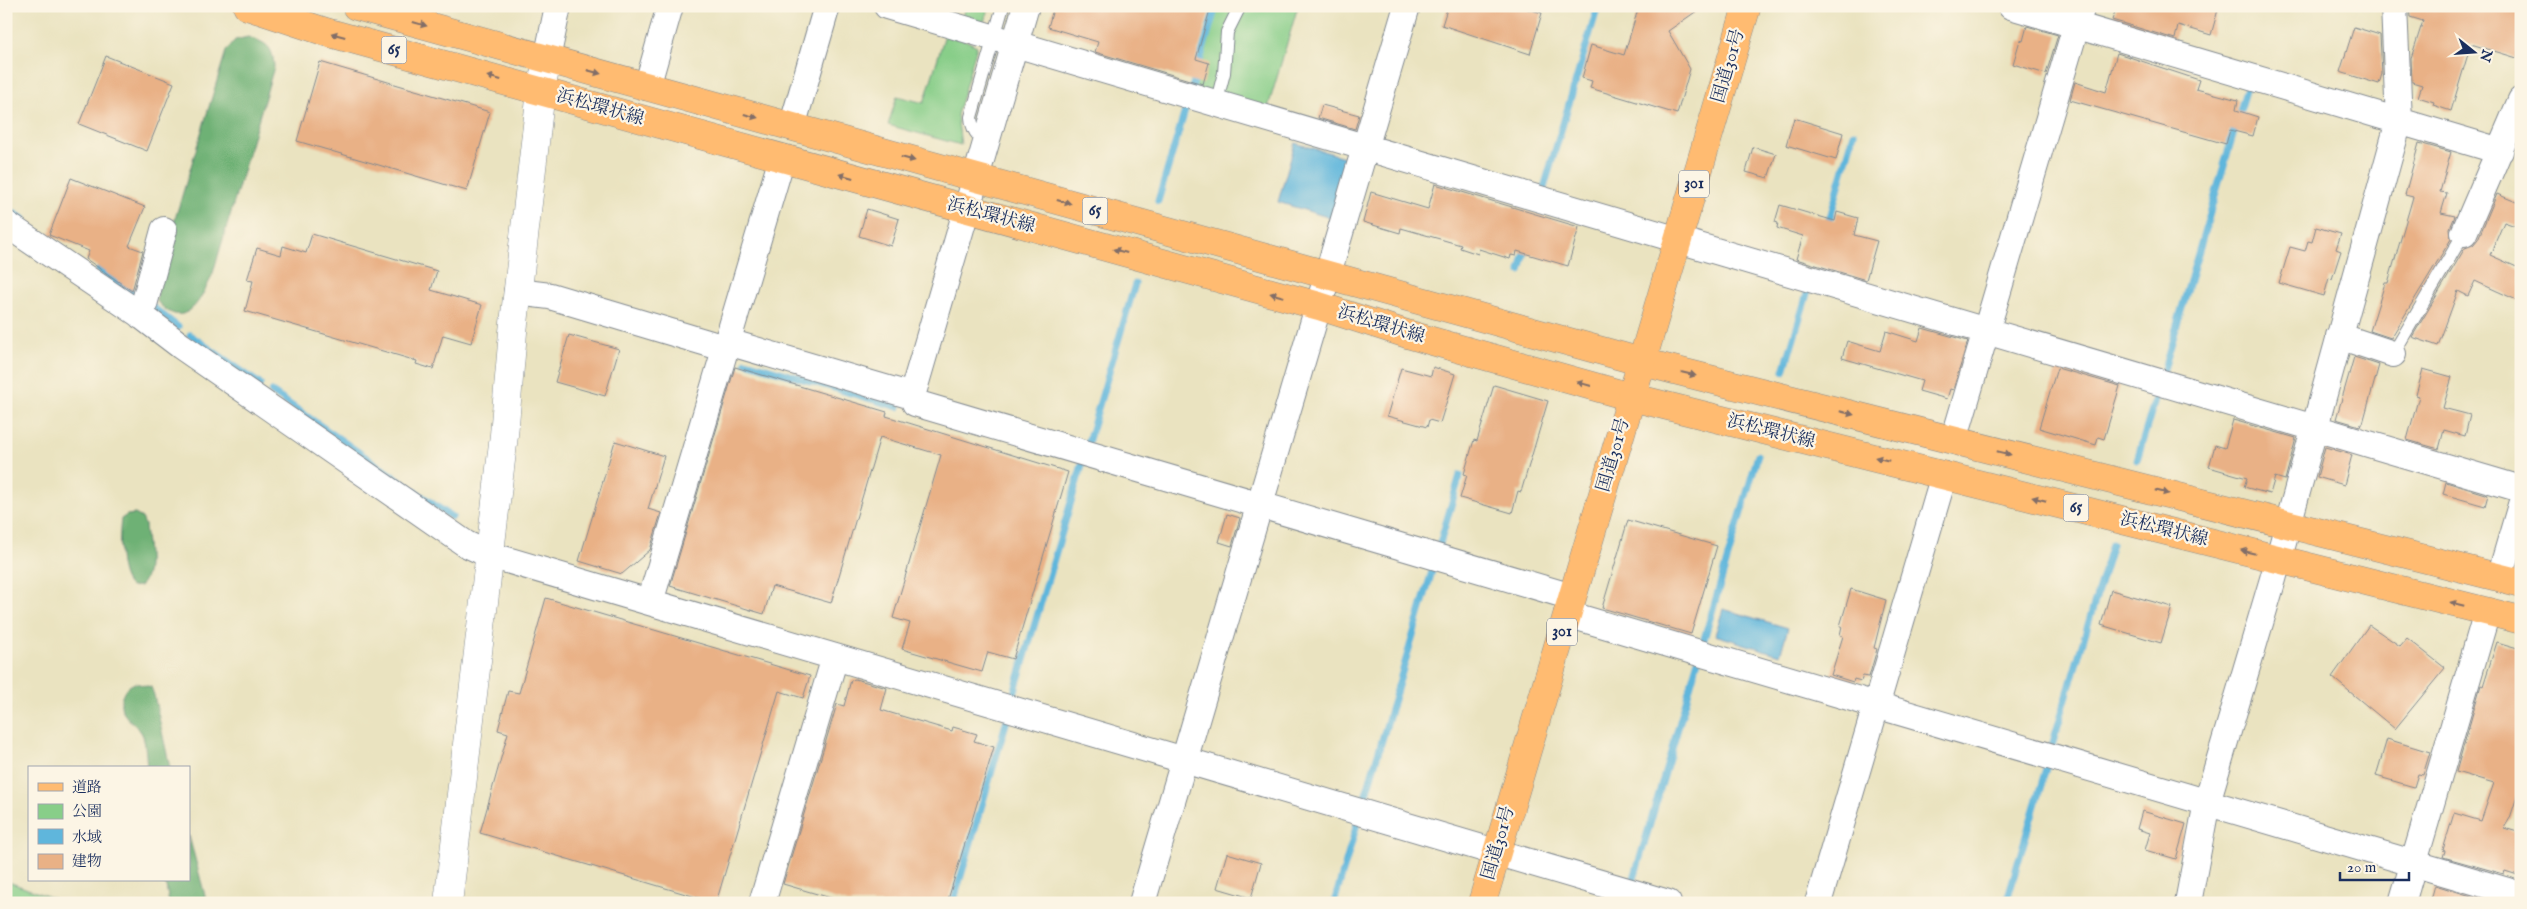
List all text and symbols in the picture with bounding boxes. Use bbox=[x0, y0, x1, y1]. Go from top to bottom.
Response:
one-way arrow bbox=[413, 20, 428, 28]
street label: 国道301号 bbox=[1707, 26, 1751, 106]
north arrow bbox=[2450, 28, 2500, 78]
one-way arrow bbox=[330, 31, 345, 39]
road number: 65 bbox=[382, 36, 406, 64]
text: N bbox=[2475, 46, 2496, 64]
one-way arrow bbox=[587, 69, 602, 77]
one-way arrow bbox=[487, 74, 502, 82]
street label: 浜松環状線 bbox=[554, 85, 646, 131]
one-way arrow bbox=[744, 112, 759, 120]
one-way arrow bbox=[900, 155, 915, 163]
road number: 301 bbox=[1679, 170, 1709, 198]
one-way arrow bbox=[838, 171, 853, 179]
street label: 浜松環状線 bbox=[945, 193, 1037, 239]
one-way arrow bbox=[1057, 198, 1072, 206]
road number: 65 bbox=[1082, 198, 1108, 225]
one-way arrow bbox=[1113, 247, 1128, 255]
one-way arrow bbox=[1269, 290, 1284, 298]
street label: 浜松環状線 bbox=[1335, 301, 1427, 349]
one-way arrow bbox=[1681, 370, 1696, 378]
one-way arrow bbox=[1577, 379, 1592, 387]
one-way arrow bbox=[1839, 409, 1854, 417]
street label: 浜松環状線 bbox=[1725, 410, 1817, 454]
street label: 国道301号 bbox=[1592, 415, 1636, 495]
one-way arrow bbox=[1997, 449, 2012, 457]
one-way arrow bbox=[1874, 455, 1889, 463]
one-way arrow bbox=[2154, 489, 2169, 497]
road number: 65 bbox=[2064, 494, 2088, 522]
one-way arrow bbox=[2032, 495, 2047, 503]
street label: 浜松環状線 bbox=[2118, 508, 2210, 552]
one-way arrow bbox=[2240, 547, 2255, 555]
one-way arrow bbox=[2449, 600, 2464, 608]
road number: 301 bbox=[1547, 618, 1577, 646]
legend bbox=[28, 766, 190, 882]
text: 道路 bbox=[72, 778, 102, 797]
text: 公園 bbox=[72, 802, 102, 821]
street label: 国道301号 bbox=[1477, 803, 1521, 883]
text: 水域 bbox=[72, 828, 102, 847]
scale bar bbox=[2340, 849, 2408, 881]
text: 建物 bbox=[72, 852, 102, 871]
text: 20 m bbox=[2347, 858, 2377, 877]

